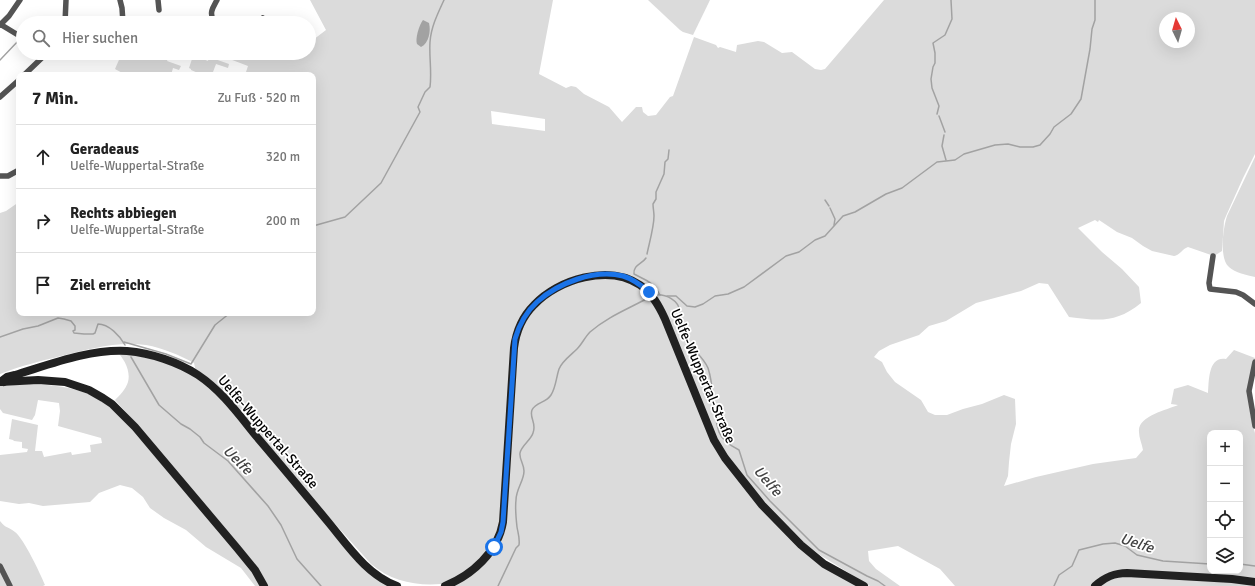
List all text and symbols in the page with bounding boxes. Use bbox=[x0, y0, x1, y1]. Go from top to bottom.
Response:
north arrow bbox=[1159, 12, 1195, 48]
search box bbox=[16, 16, 316, 60]
icon: search bbox=[30, 27, 52, 49]
text: Hier suchen bbox=[62, 29, 138, 47]
text: 7 Min. bbox=[32, 88, 78, 109]
text: Zu Fuß · 520 m bbox=[217, 90, 300, 106]
text: Geradeaus bbox=[70, 140, 139, 158]
icon: ahead bbox=[32, 146, 54, 168]
text: 320 m bbox=[266, 149, 300, 165]
text: Uelfe-Wuppertal-Straße bbox=[70, 158, 204, 174]
text: Rechts abbiegen bbox=[70, 204, 177, 222]
icon: right bbox=[32, 210, 54, 232]
text: 200 m bbox=[266, 213, 300, 229]
text: Uelfe-Wuppertal-Straße bbox=[70, 222, 204, 238]
icon: arrive bbox=[32, 274, 54, 296]
text: Ziel erreicht bbox=[70, 276, 151, 294]
route end bbox=[640, 283, 658, 301]
street label: Uelfe-Wuppertal-Straße bbox=[667, 306, 739, 446]
street label: Uelfe-Wuppertal-Straße bbox=[214, 372, 322, 492]
map controls bbox=[1207, 430, 1243, 574]
button: + bbox=[1207, 430, 1243, 466]
water label: Uelfe bbox=[220, 442, 256, 478]
water label: Uelfe bbox=[750, 462, 787, 501]
button: − bbox=[1207, 466, 1243, 502]
button: locate bbox=[1207, 502, 1243, 538]
water label: Uelfe bbox=[1118, 529, 1157, 557]
route start bbox=[485, 538, 503, 556]
button: layers bbox=[1207, 538, 1243, 574]

